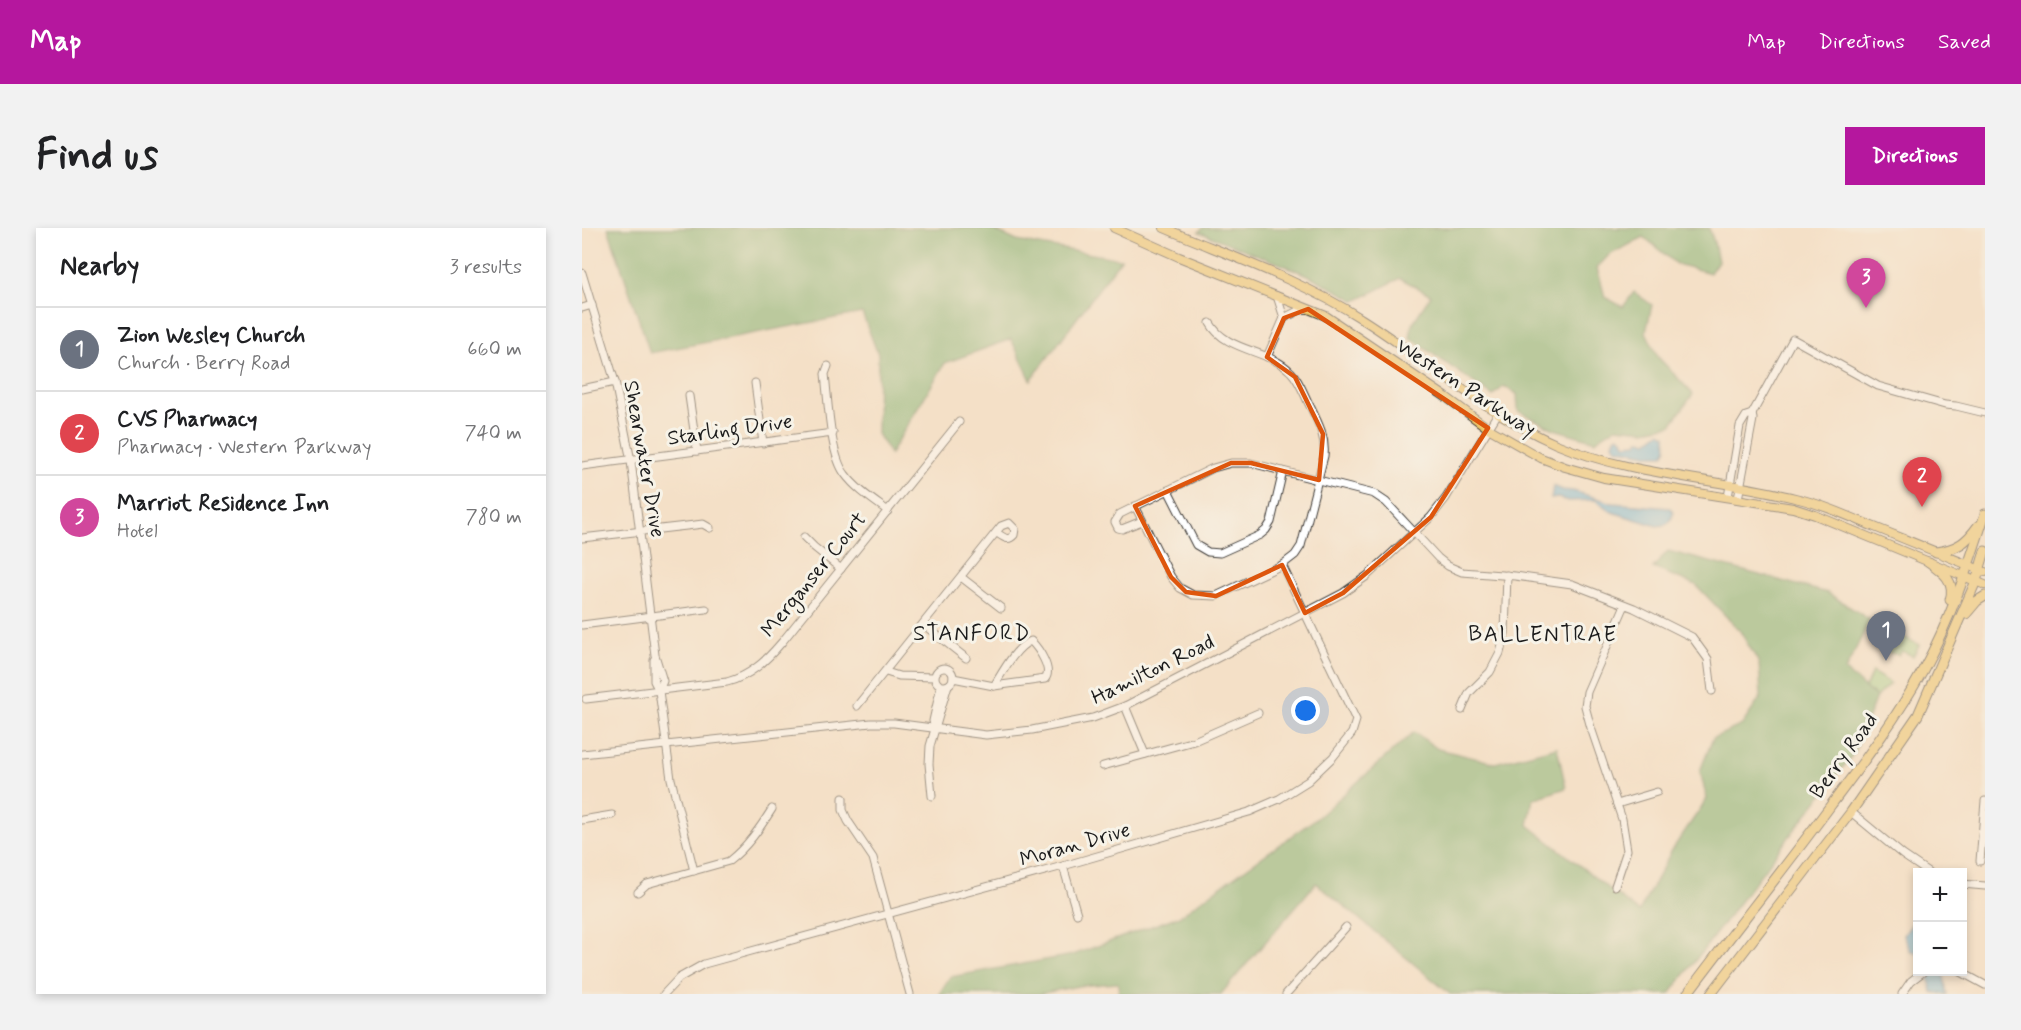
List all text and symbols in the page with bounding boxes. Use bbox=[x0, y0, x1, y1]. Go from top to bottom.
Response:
text: Map bbox=[30, 24, 81, 61]
text: Map bbox=[1747, 28, 1786, 56]
text: Directions bbox=[1819, 28, 1905, 56]
text: Saved bbox=[1938, 28, 1991, 56]
button: Directions bbox=[1845, 127, 1985, 185]
text: Find us bbox=[36, 129, 158, 184]
text: Nearby bbox=[60, 250, 139, 284]
text: 3 results bbox=[450, 254, 522, 281]
pin: 3 bbox=[1846, 259, 1886, 308]
text: Zion Wesley Church bbox=[117, 322, 305, 350]
street label: Western Parkway bbox=[1391, 332, 1541, 444]
text: 1 bbox=[75, 336, 84, 363]
text: 660 m bbox=[467, 336, 522, 363]
text: Church · Berry Road bbox=[117, 350, 291, 377]
street label: Shearwater Drive bbox=[616, 378, 672, 540]
text: CVS Pharmacy bbox=[117, 406, 257, 434]
street label: Starling Drive bbox=[666, 407, 795, 455]
text: 2 bbox=[75, 420, 84, 447]
text: 740 m bbox=[464, 420, 522, 447]
text: Pharmacy · Western Parkway bbox=[117, 434, 372, 461]
pin: 2 bbox=[1902, 458, 1942, 507]
text: Marriot Residence Inn bbox=[117, 490, 329, 518]
text: 3 bbox=[75, 504, 84, 531]
text: 780 m bbox=[466, 504, 522, 531]
street label: Merganser Court bbox=[755, 506, 874, 644]
text: Hotel bbox=[117, 518, 158, 545]
pin: 1 bbox=[1866, 612, 1906, 661]
district label: STANFORD bbox=[913, 620, 1031, 648]
district label: BALLENTRAE bbox=[1468, 621, 1618, 649]
street label: Hamilton Road bbox=[1087, 628, 1219, 712]
your location bbox=[1291, 696, 1320, 725]
street label: Berry Road bbox=[1803, 707, 1885, 805]
street label: Moran Drive bbox=[1016, 816, 1134, 874]
map controls bbox=[1913, 868, 1967, 976]
button: + bbox=[1913, 868, 1967, 922]
button: − bbox=[1913, 922, 1967, 976]

